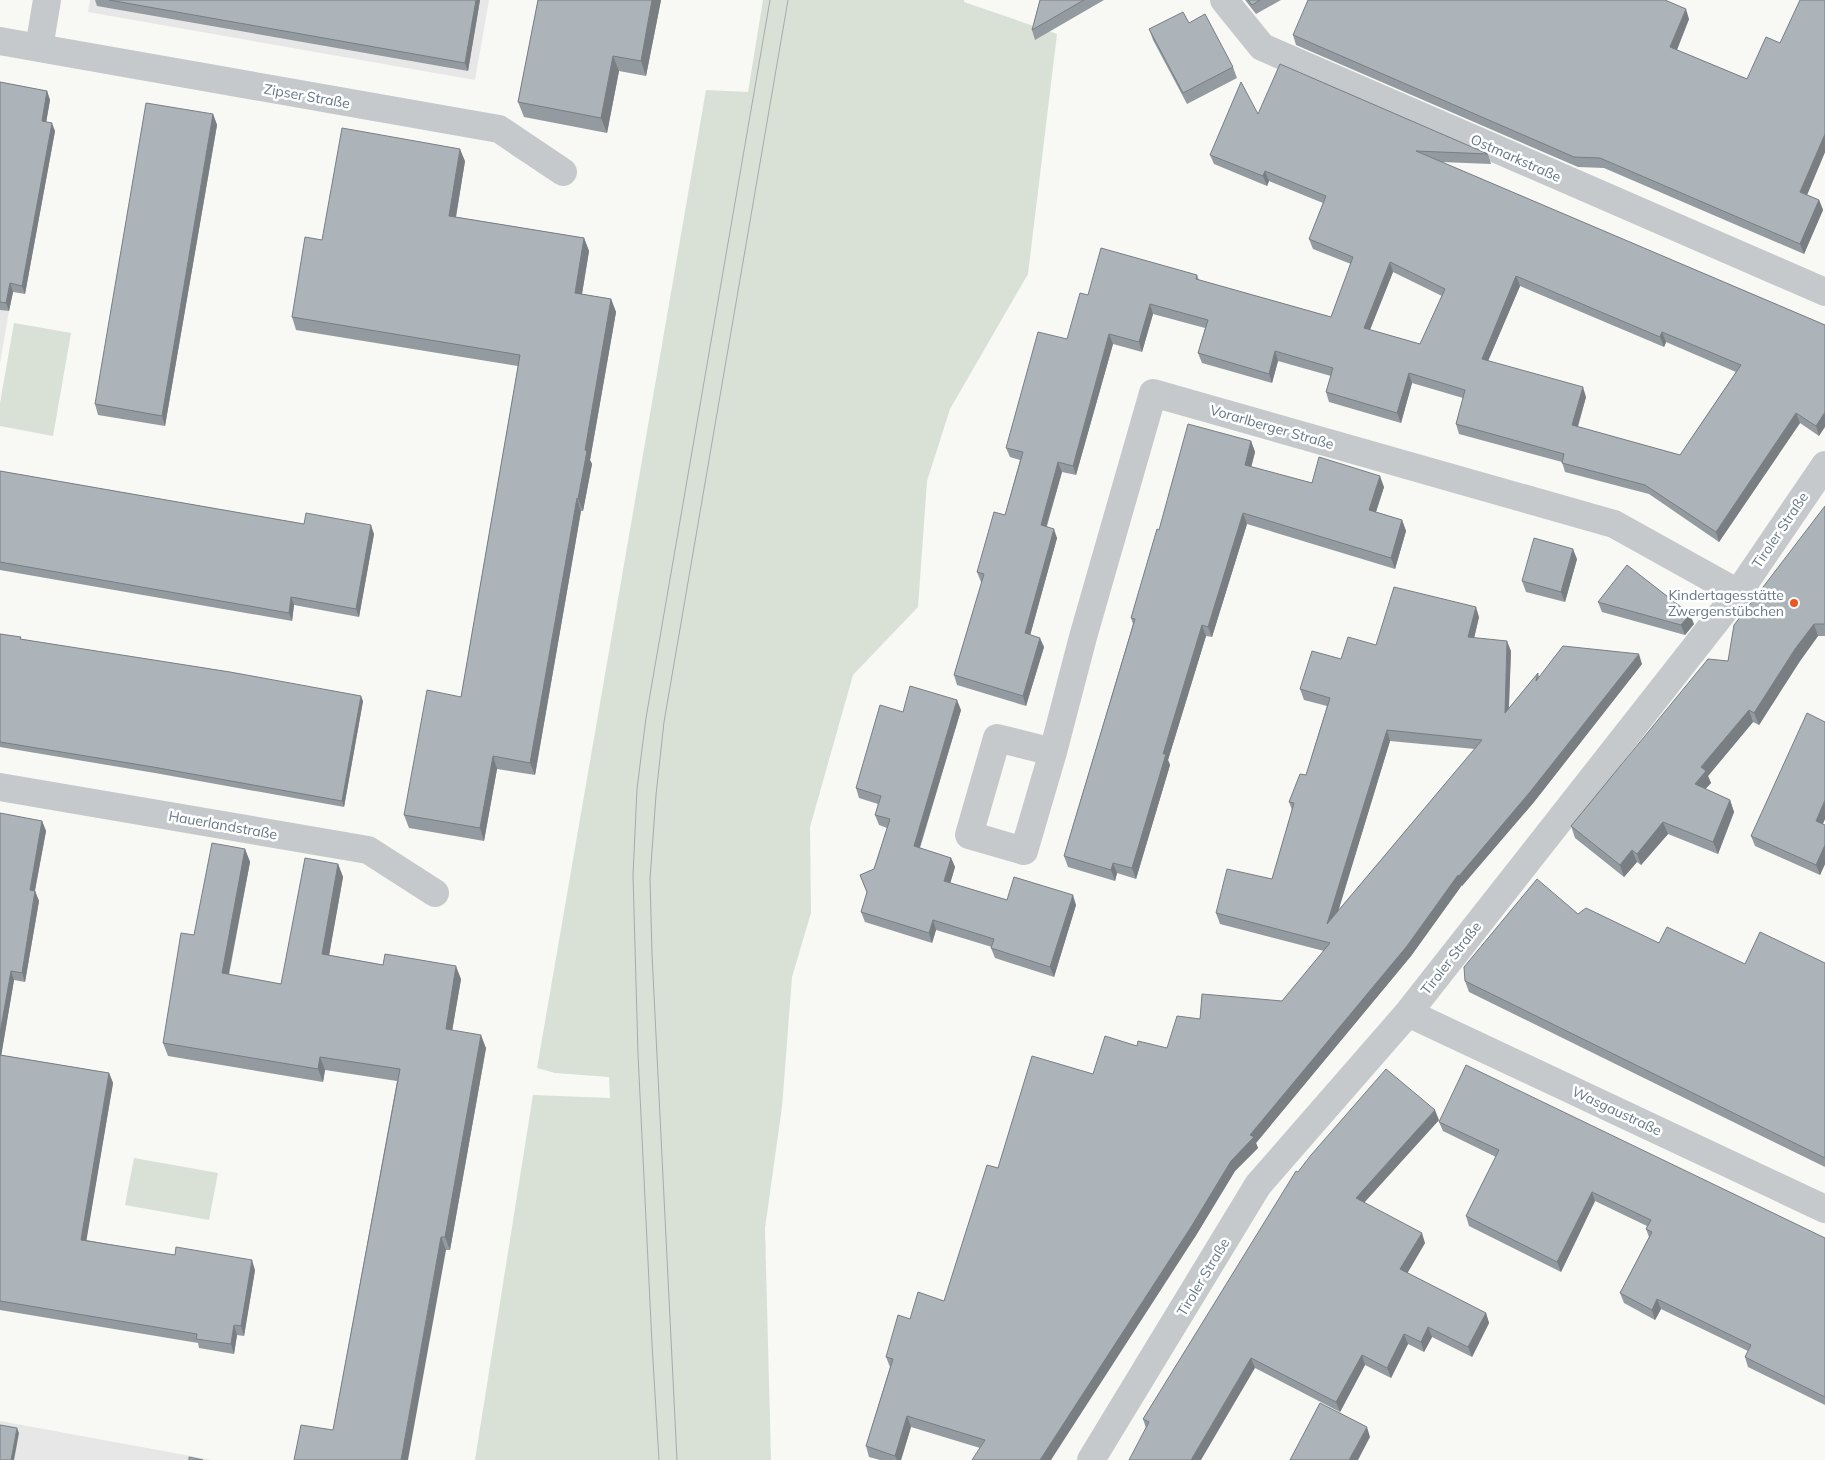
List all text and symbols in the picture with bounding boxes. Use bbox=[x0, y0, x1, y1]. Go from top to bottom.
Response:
street label: Zipser Straße bbox=[263, 80, 351, 112]
street label: Ostmarkstraße bbox=[1468, 130, 1564, 186]
street label: Vorarlberger Straße bbox=[1208, 401, 1336, 453]
street label: Tiroler Straße bbox=[1748, 489, 1812, 571]
place label: Kindertagesstätte Zwergenstübchen bbox=[1668, 586, 1784, 620]
marker: Kindertagesstätte Zwergenstübchen bbox=[1788, 597, 1800, 609]
street label: Hauerlandstraße bbox=[167, 807, 279, 843]
street label: Tiroler Straße bbox=[1417, 918, 1485, 998]
street label: Wasgaustraße bbox=[1569, 1082, 1665, 1140]
street label: Tiroler Straße bbox=[1173, 1235, 1233, 1319]

